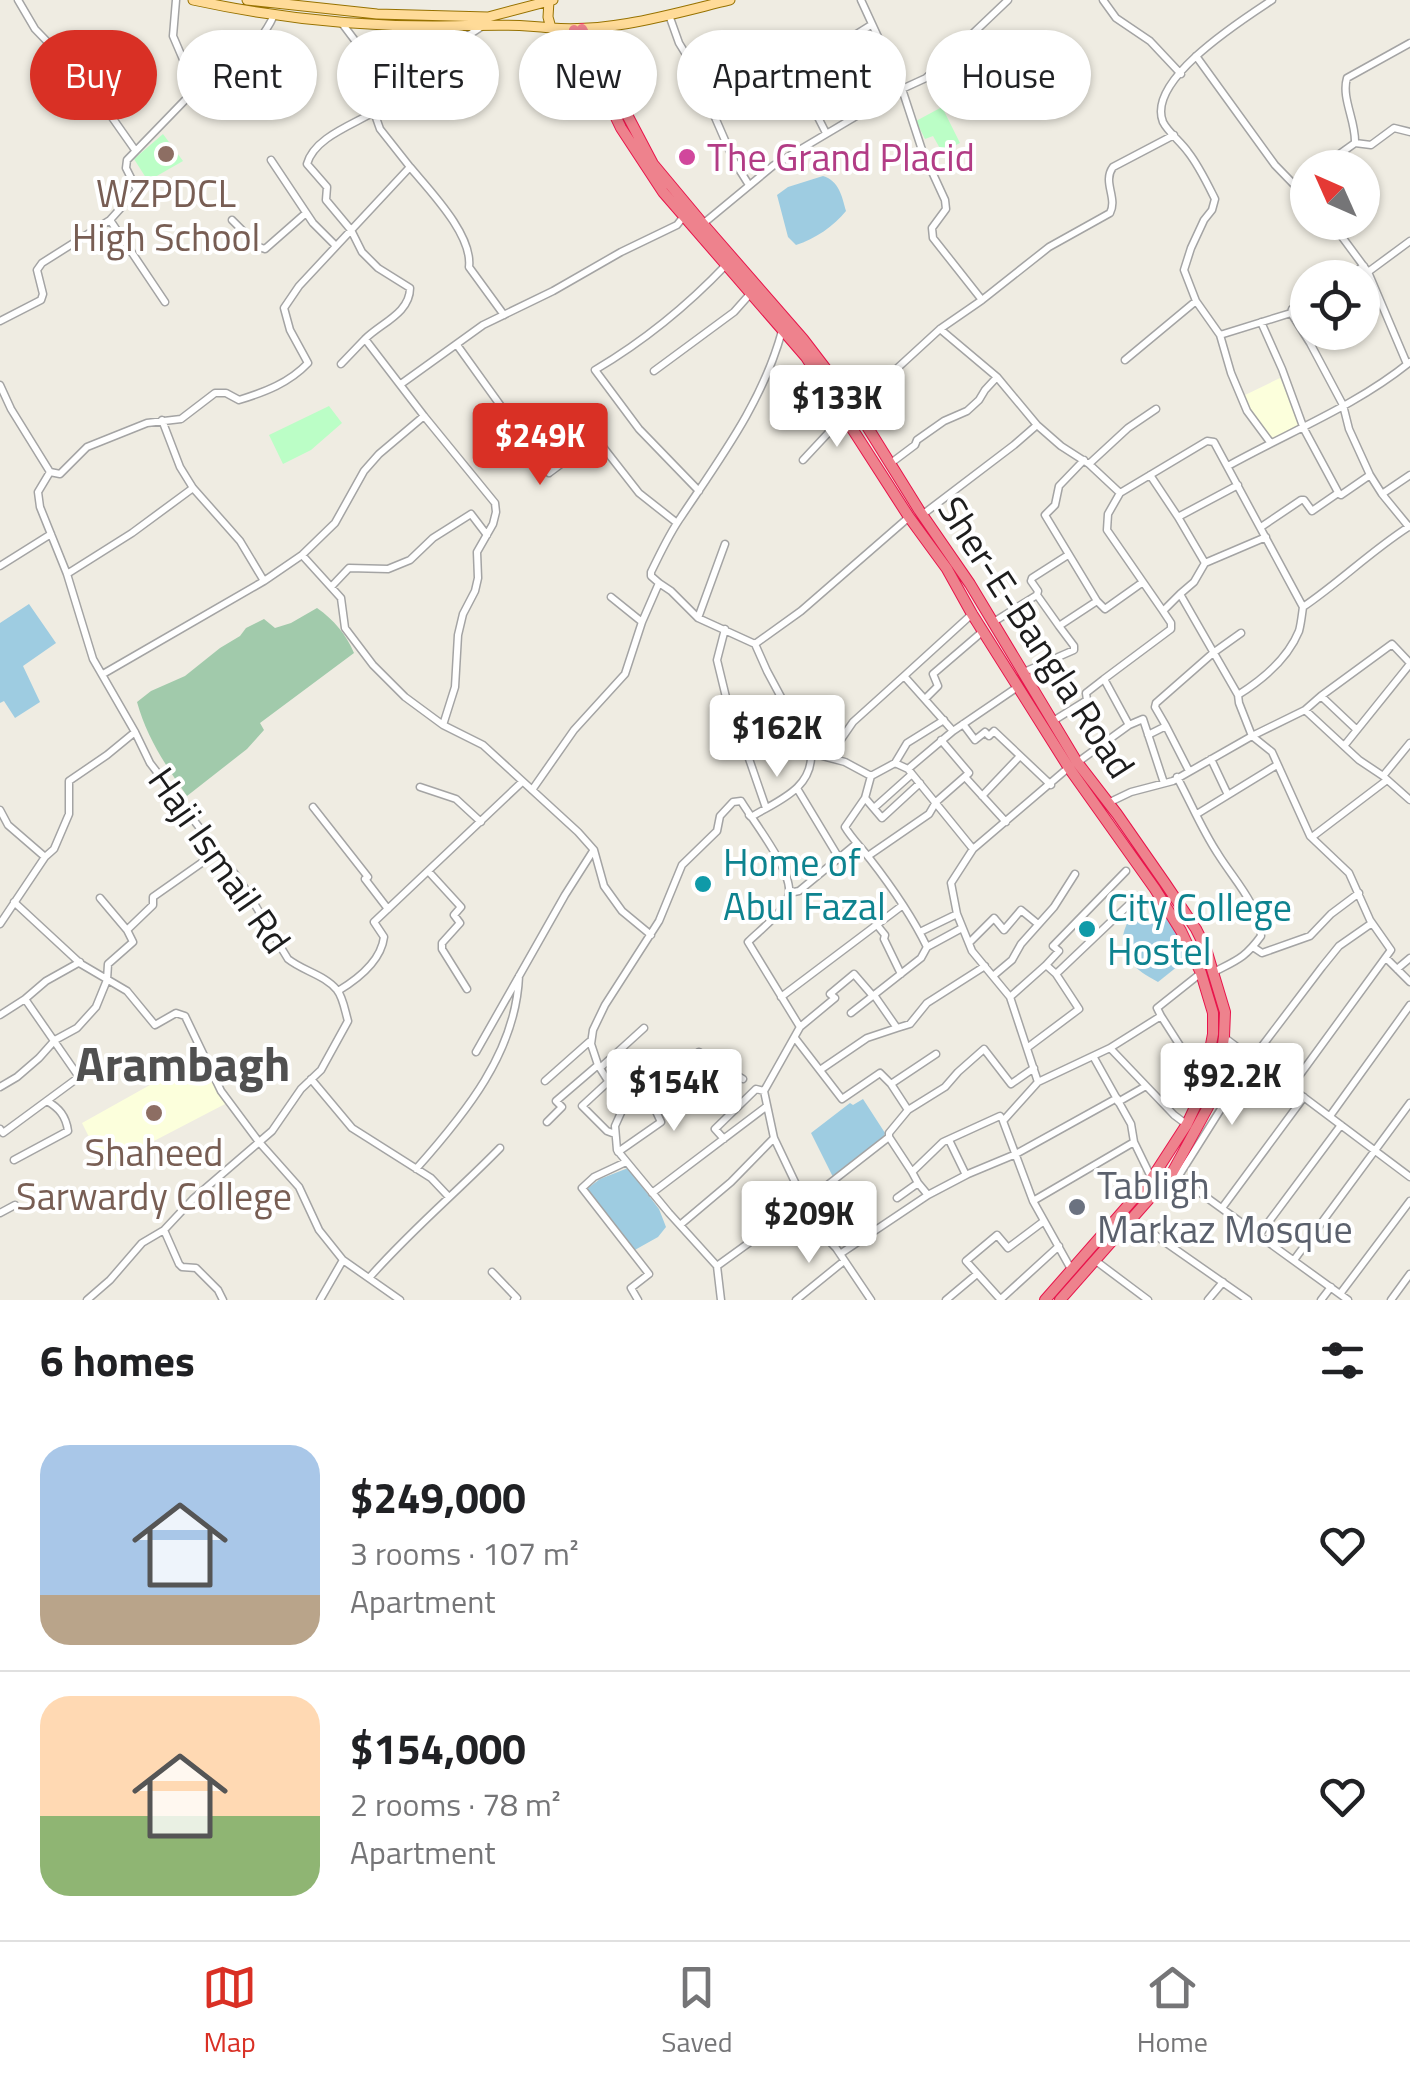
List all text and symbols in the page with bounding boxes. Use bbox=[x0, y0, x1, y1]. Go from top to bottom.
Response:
chip: Buy bbox=[30, 30, 157, 120]
chip: Rent bbox=[177, 30, 317, 120]
chip: Filters bbox=[337, 30, 499, 120]
chip: New bbox=[519, 30, 657, 120]
chip: Apartment bbox=[677, 30, 906, 120]
chip: House bbox=[926, 30, 1091, 120]
place label: The Grand Placid bbox=[707, 128, 975, 186]
marker: WZPDCL High School bbox=[155, 143, 177, 165]
marker: The Grand Placid bbox=[676, 146, 698, 168]
north arrow bbox=[1290, 150, 1380, 240]
map controls bbox=[1290, 150, 1380, 350]
place label: WZPDCL High School bbox=[72, 164, 260, 266]
button: locate bbox=[1290, 260, 1380, 350]
pin: $133K bbox=[767, 365, 907, 450]
text: $133K bbox=[792, 373, 882, 421]
pin: $249K bbox=[470, 403, 610, 488]
text: $249K bbox=[495, 411, 585, 459]
street label: Sher-E-Bangla Road bbox=[924, 485, 1150, 789]
pin: $162K bbox=[707, 695, 847, 780]
text: $162K bbox=[732, 703, 822, 751]
street label: Haji Ismail Rd bbox=[134, 755, 306, 965]
place label: Home of Abul Fazal bbox=[723, 833, 886, 935]
marker: Home of Abul Fazal bbox=[692, 873, 714, 895]
place label: City College Hostel bbox=[1107, 878, 1292, 980]
marker: City College Hostel bbox=[1076, 918, 1098, 940]
district label: Arambagh bbox=[76, 1027, 290, 1100]
pin: $92.2K bbox=[1151, 1043, 1313, 1128]
pin: $154K bbox=[604, 1049, 744, 1134]
text: $92.2K bbox=[1183, 1051, 1281, 1099]
text: $154K bbox=[629, 1057, 719, 1105]
marker: Shaheed Sarwardy College bbox=[143, 1102, 165, 1124]
place label: Shaheed Sarwardy College bbox=[16, 1123, 292, 1225]
place label: Tabligh Markaz Mosque bbox=[1097, 1156, 1353, 1258]
pin: $209K bbox=[739, 1181, 879, 1266]
text: $209K bbox=[764, 1189, 854, 1237]
marker: Tabligh Markaz Mosque bbox=[1066, 1196, 1088, 1218]
text: 6 homes bbox=[40, 1328, 195, 1392]
icon: filters bbox=[1315, 1333, 1370, 1388]
text: $249,000 bbox=[350, 1465, 526, 1529]
icon: home bbox=[120, 1485, 240, 1605]
icon: heart bbox=[1315, 1518, 1370, 1573]
text: 3 rooms · 107 m² bbox=[350, 1529, 579, 1577]
text: Apartment bbox=[350, 1577, 496, 1625]
text: $154,000 bbox=[350, 1716, 526, 1780]
icon: home bbox=[120, 1736, 240, 1856]
icon: heart bbox=[1315, 1769, 1370, 1824]
text: 2 rooms · 78 m² bbox=[350, 1780, 561, 1828]
text: Apartment bbox=[350, 1828, 496, 1876]
tab: Map bbox=[202, 1960, 257, 2063]
tab: Saved bbox=[661, 1960, 733, 2063]
tab: Home bbox=[1137, 1960, 1208, 2063]

